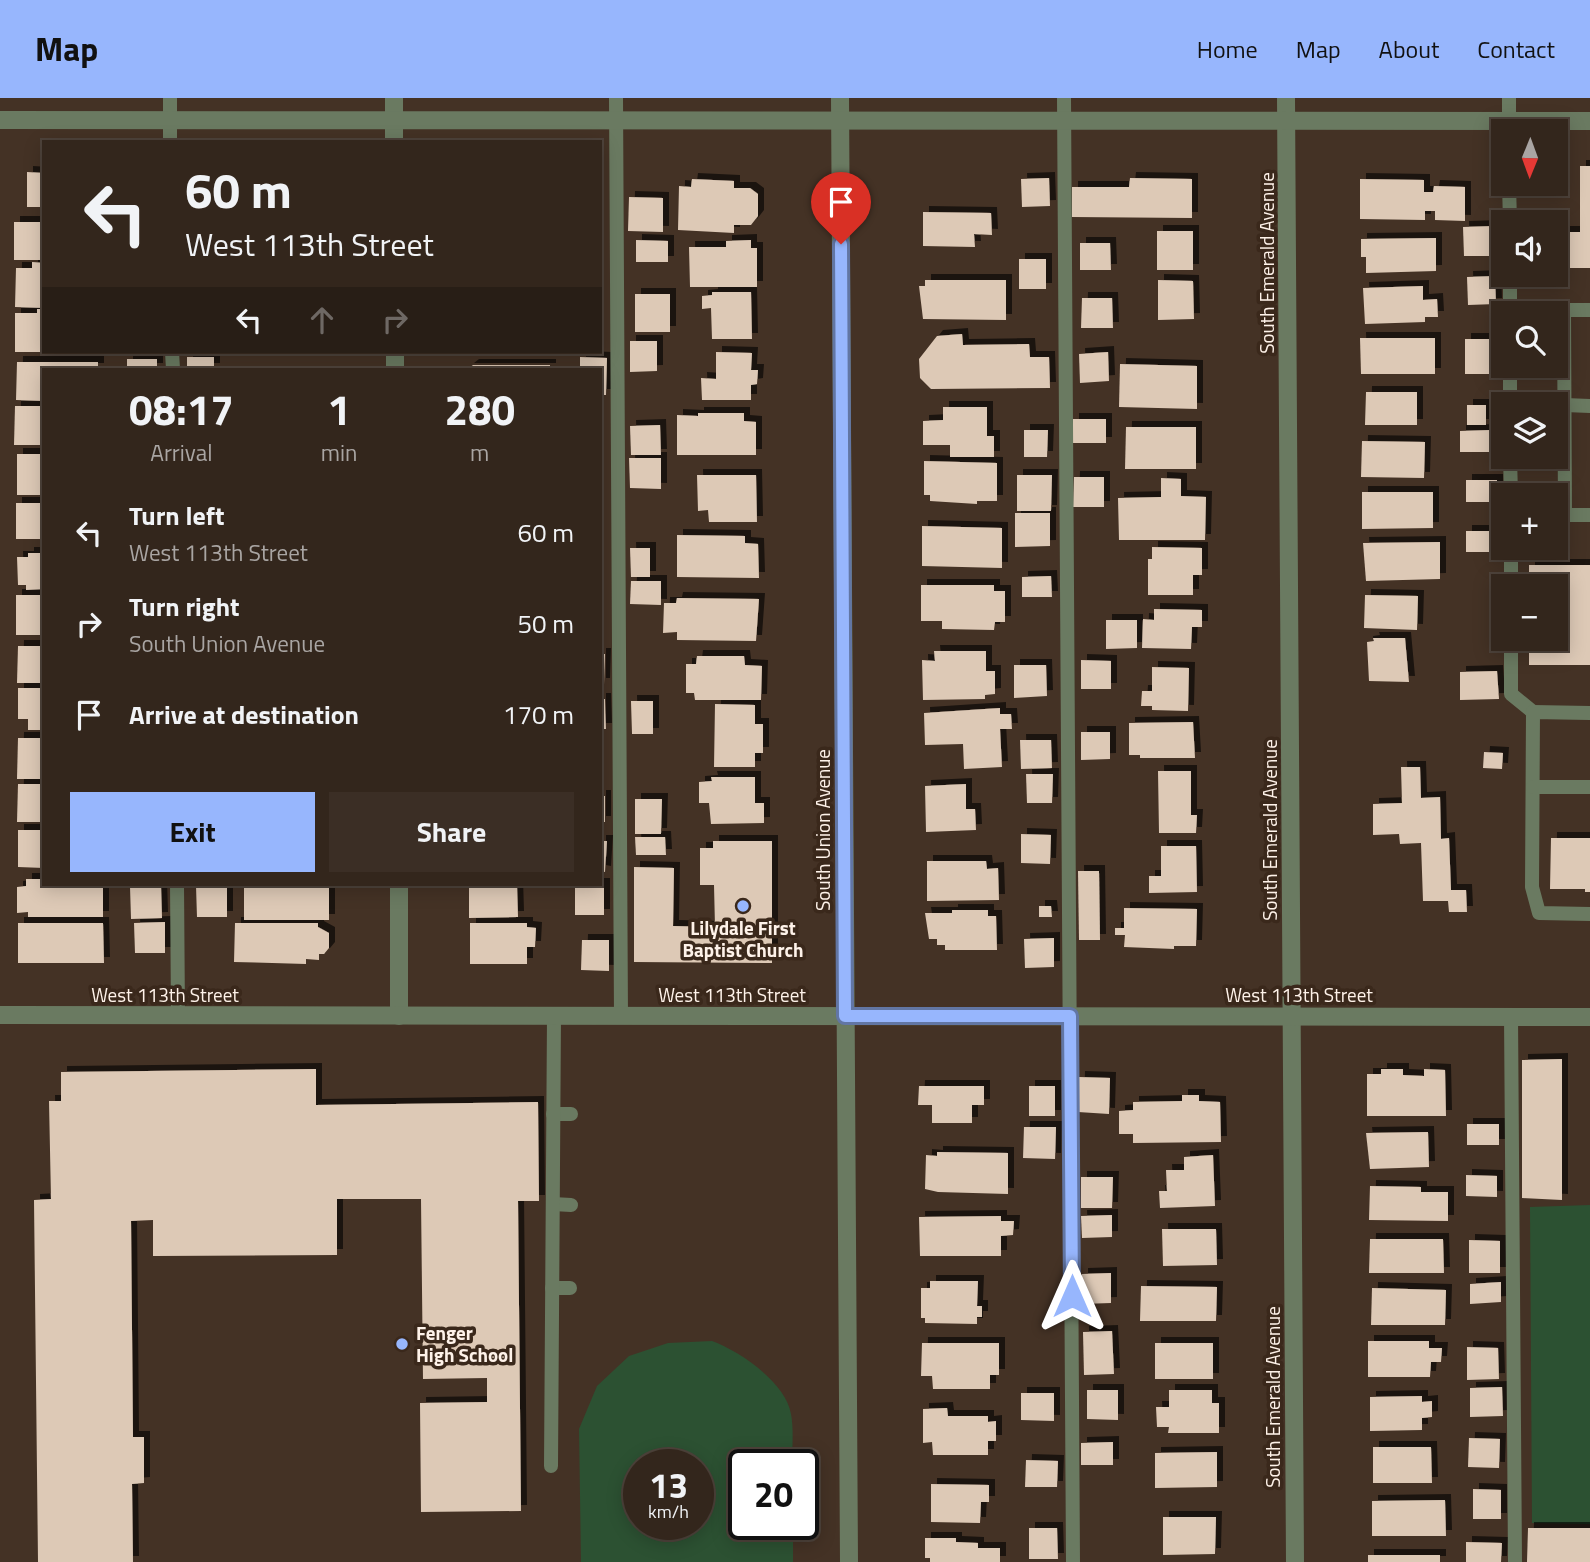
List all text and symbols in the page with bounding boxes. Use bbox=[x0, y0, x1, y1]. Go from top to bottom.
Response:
text: Map bbox=[35, 24, 98, 74]
text: Home bbox=[1197, 31, 1258, 67]
text: Map bbox=[1296, 31, 1341, 67]
text: About bbox=[1379, 31, 1439, 67]
text: Contact bbox=[1477, 31, 1555, 67]
north arrow bbox=[1491, 119, 1568, 196]
map controls bbox=[1491, 119, 1568, 651]
text: 60 m bbox=[185, 152, 292, 227]
icon: left bbox=[70, 168, 161, 259]
pin bbox=[811, 172, 871, 244]
street label: South Emerald Avenue bbox=[1252, 172, 1281, 354]
icon: arrive bbox=[822, 183, 860, 221]
button: sound bbox=[1491, 210, 1568, 287]
text: West 113th Street bbox=[185, 220, 434, 268]
icon: left bbox=[230, 301, 268, 339]
icon: ahead bbox=[303, 301, 341, 339]
icon: right bbox=[376, 301, 414, 339]
button: search bbox=[1491, 301, 1568, 378]
text: 08:17 bbox=[129, 377, 234, 441]
text: 1 bbox=[327, 377, 351, 441]
text: 280 bbox=[444, 377, 515, 441]
button: layers bbox=[1491, 392, 1568, 469]
text: Arrival bbox=[150, 435, 213, 470]
text: min bbox=[321, 435, 357, 470]
text: m bbox=[470, 435, 489, 470]
button: + bbox=[1491, 483, 1568, 560]
text: Turn left bbox=[129, 496, 224, 535]
text: 60 m bbox=[517, 513, 574, 552]
icon: left bbox=[70, 514, 108, 552]
text: West 113th Street bbox=[129, 535, 308, 570]
button: − bbox=[1491, 574, 1568, 651]
text: Turn right bbox=[129, 587, 240, 626]
text: 50 m bbox=[517, 604, 574, 643]
icon: right bbox=[70, 605, 108, 643]
text: South Union Avenue bbox=[129, 626, 325, 661]
text: Arrive at destination bbox=[129, 695, 359, 734]
text: 170 m bbox=[503, 695, 574, 734]
icon: arrive bbox=[70, 696, 108, 734]
street label: South Emerald Avenue bbox=[1255, 739, 1284, 921]
street label: South Union Avenue bbox=[808, 749, 837, 911]
button: Exit bbox=[70, 792, 315, 872]
button: Share bbox=[329, 792, 574, 872]
marker: Lilydale First Baptist Church bbox=[735, 898, 751, 914]
place label: Lilydale First Baptist Church bbox=[683, 913, 803, 964]
street label: West 113th Street bbox=[91, 980, 239, 1009]
street label: West 113th Street bbox=[658, 980, 806, 1009]
street label: West 113th Street bbox=[1225, 980, 1373, 1009]
position arrow bbox=[1035, 1259, 1109, 1333]
street label: South Emerald Avenue bbox=[1258, 1306, 1287, 1488]
place label: Fenger High School bbox=[416, 1318, 513, 1369]
marker: Fenger High School bbox=[394, 1336, 410, 1352]
speed limit sign: 20 bbox=[728, 1449, 819, 1540]
text: 13 bbox=[649, 1458, 688, 1512]
text: km/h bbox=[648, 1498, 689, 1525]

